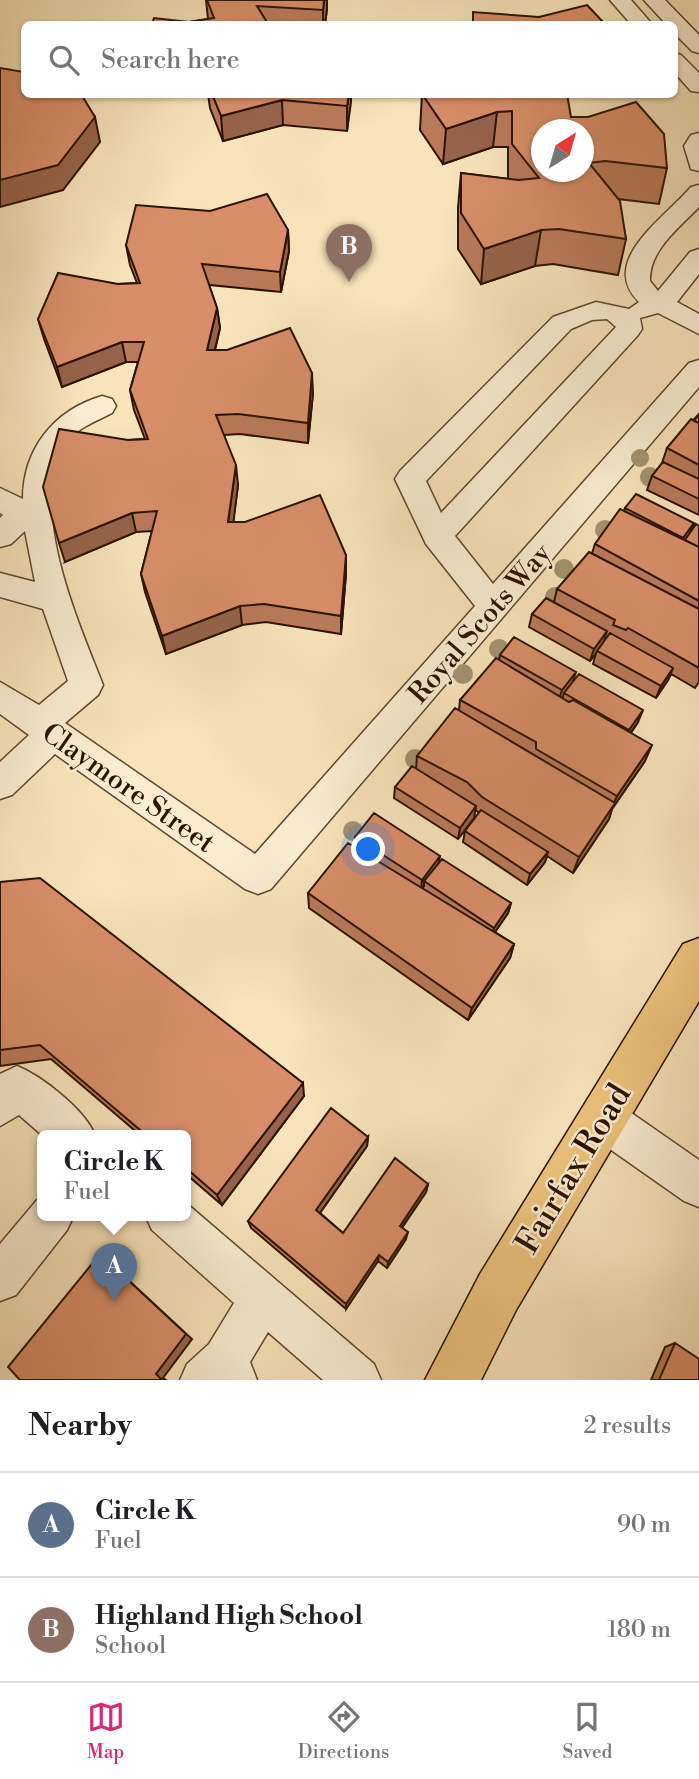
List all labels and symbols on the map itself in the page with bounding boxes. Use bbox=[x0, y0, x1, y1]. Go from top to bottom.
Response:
north arrow bbox=[531, 119, 594, 182]
pin: B bbox=[326, 224, 372, 282]
street label: Royal Scots Way bbox=[401, 536, 559, 711]
street label: Claymore Street bbox=[35, 716, 221, 861]
your location bbox=[351, 832, 385, 866]
street label: Fairfax Road bbox=[507, 1077, 641, 1262]
pin: A bbox=[91, 1243, 137, 1301]

